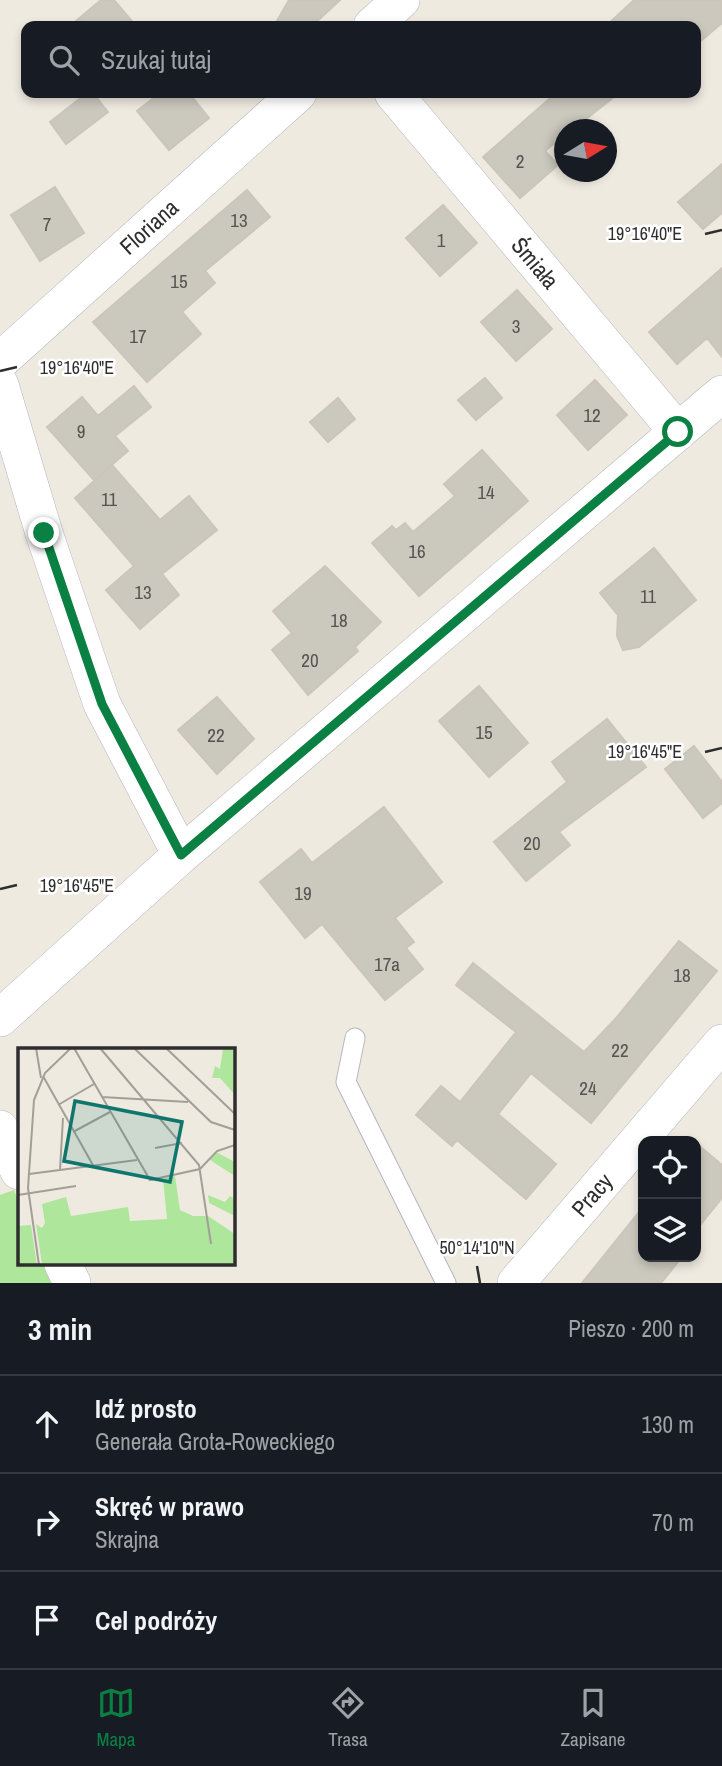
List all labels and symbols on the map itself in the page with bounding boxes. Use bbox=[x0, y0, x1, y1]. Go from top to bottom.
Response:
north arrow bbox=[554, 119, 617, 182]
house number: 2 bbox=[516, 148, 524, 174]
street label: Floriana bbox=[113, 192, 185, 261]
house number: 13 bbox=[230, 207, 248, 233]
house number: 7 bbox=[43, 211, 52, 237]
text: 19°16'40"E bbox=[608, 221, 682, 246]
house number: 1 bbox=[437, 227, 446, 253]
street label: Śmiała bbox=[505, 230, 566, 296]
house number: 15 bbox=[170, 268, 188, 294]
house number: 3 bbox=[512, 313, 520, 339]
house number: 17 bbox=[129, 323, 147, 349]
text: 19°16'40"E bbox=[40, 355, 114, 380]
house number: 12 bbox=[583, 402, 601, 428]
route start bbox=[662, 416, 693, 447]
house number: 9 bbox=[77, 418, 85, 444]
house number: 14 bbox=[477, 479, 495, 505]
house number: 11 bbox=[101, 486, 117, 512]
route end bbox=[28, 517, 59, 548]
house number: 16 bbox=[408, 538, 426, 564]
house number: 13 bbox=[134, 579, 152, 605]
house number: 11 bbox=[640, 583, 656, 609]
house number: 18 bbox=[330, 607, 348, 633]
house number: 20 bbox=[301, 647, 319, 673]
house number: 15 bbox=[475, 719, 493, 745]
house number: 22 bbox=[207, 722, 225, 748]
text: 19°16'45"E bbox=[608, 739, 682, 764]
house number: 20 bbox=[523, 830, 541, 856]
text: 19°16'45"E bbox=[40, 873, 114, 898]
house number: 19 bbox=[294, 880, 312, 906]
house number: 17a bbox=[374, 951, 400, 977]
house number: 18 bbox=[673, 962, 691, 988]
house number: 22 bbox=[611, 1037, 629, 1063]
inset map bbox=[18, 1048, 234, 1266]
house number: 24 bbox=[579, 1075, 597, 1101]
street label: Pracy bbox=[564, 1166, 620, 1223]
text: 50°14'10"N bbox=[439, 1235, 515, 1260]

